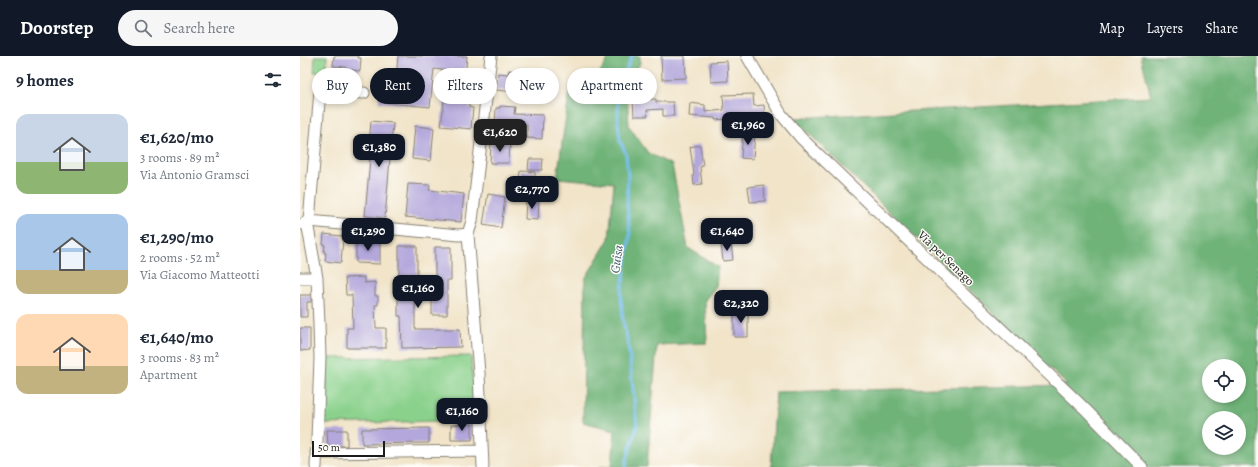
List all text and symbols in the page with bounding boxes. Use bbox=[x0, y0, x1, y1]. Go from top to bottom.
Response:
search box bbox=[118, 10, 398, 46]
text: Doorstep bbox=[20, 15, 94, 41]
icon: search bbox=[132, 17, 154, 39]
text: Search here bbox=[164, 18, 235, 38]
text: Map bbox=[1099, 19, 1125, 38]
text: Layers bbox=[1147, 19, 1183, 38]
text: Share bbox=[1205, 19, 1238, 38]
chip: Buy bbox=[312, 68, 362, 104]
chip: Rent bbox=[370, 68, 425, 104]
chip: Filters bbox=[433, 68, 497, 104]
chip: New bbox=[505, 68, 559, 104]
chip: Apartment bbox=[567, 68, 657, 104]
text: 9 homes bbox=[16, 69, 74, 92]
icon: filters bbox=[262, 69, 284, 91]
pin: €1,960 bbox=[715, 112, 781, 146]
text: €1,960 bbox=[731, 116, 765, 133]
pin: €1,620 bbox=[467, 119, 533, 153]
text: €1,620 bbox=[483, 123, 517, 140]
text: €1,620/mo bbox=[140, 126, 214, 149]
icon: home bbox=[48, 130, 96, 178]
pin: €1,380 bbox=[346, 134, 412, 168]
text: €1,380 bbox=[362, 138, 396, 155]
text: 3 rooms · 89 m² bbox=[140, 149, 219, 166]
text: Via Antonio Gramsci bbox=[140, 166, 249, 183]
pin: €2,770 bbox=[499, 176, 565, 210]
text: €2,770 bbox=[515, 180, 549, 197]
pin: €1,290 bbox=[335, 218, 401, 252]
pin: €1,640 bbox=[694, 218, 760, 252]
text: €1,290 bbox=[351, 222, 385, 239]
text: €1,640 bbox=[710, 222, 744, 239]
text: €1,290/mo bbox=[140, 226, 214, 249]
street label: Via per Senago bbox=[914, 226, 978, 289]
icon: home bbox=[48, 230, 96, 278]
water label: Guisa bbox=[606, 244, 627, 274]
text: 2 rooms · 52 m² bbox=[140, 249, 220, 266]
text: Via Giacomo Matteotti bbox=[140, 266, 260, 283]
pin: €1,160 bbox=[385, 275, 451, 309]
text: €1,160 bbox=[402, 279, 434, 296]
pin: €2,320 bbox=[708, 290, 774, 324]
text: €2,320 bbox=[723, 294, 759, 311]
text: €1,640/mo bbox=[140, 326, 214, 349]
icon: home bbox=[48, 330, 96, 378]
text: 3 rooms · 83 m² bbox=[140, 349, 219, 366]
map controls bbox=[1202, 359, 1246, 455]
button: locate bbox=[1202, 359, 1246, 403]
text: Apartment bbox=[140, 366, 198, 383]
pin: €1,160 bbox=[429, 398, 495, 432]
text: €1,160 bbox=[446, 402, 478, 419]
button: layers bbox=[1202, 411, 1246, 455]
scale bar bbox=[312, 439, 385, 458]
text: 50 m bbox=[318, 440, 340, 455]

